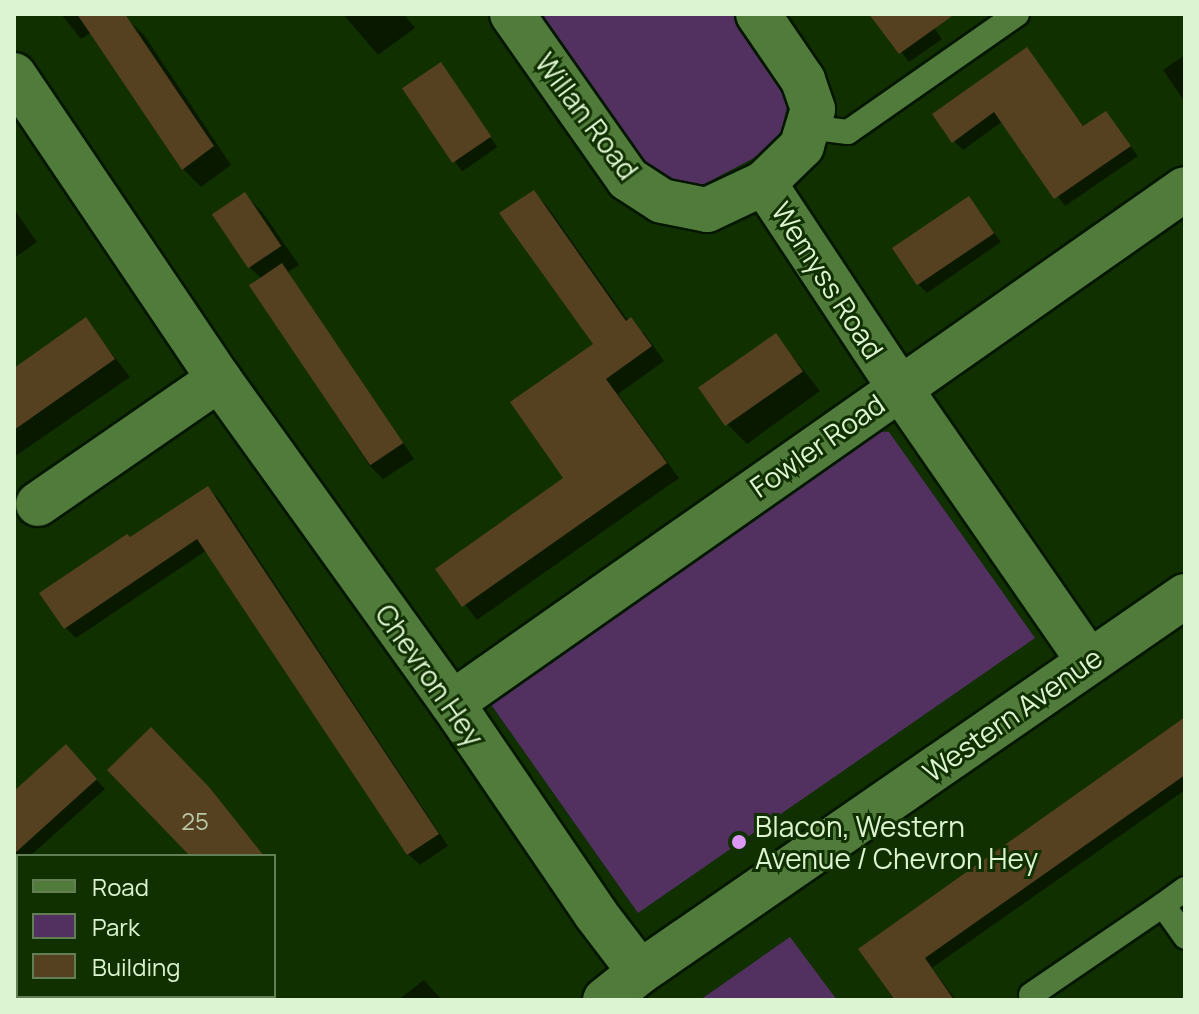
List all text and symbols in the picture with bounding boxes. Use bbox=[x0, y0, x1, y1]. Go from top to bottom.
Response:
street label: Willan Road bbox=[529, 46, 645, 186]
street label: Wemyss Road bbox=[765, 195, 891, 365]
street label: Fowler Road bbox=[743, 386, 891, 504]
street label: Chevron Hey bbox=[369, 598, 491, 752]
street label: Western Avenue bbox=[916, 640, 1108, 788]
house number: 25 bbox=[181, 807, 209, 835]
place label: Blacon, Western Avenue / Chevron Hey bbox=[755, 809, 1038, 875]
marker: Blacon, Western Avenue / Chevron Hey bbox=[730, 833, 748, 851]
legend bbox=[16, 854, 276, 998]
text: Road bbox=[92, 870, 149, 903]
text: Park bbox=[92, 910, 140, 943]
text: Building bbox=[92, 950, 180, 983]

